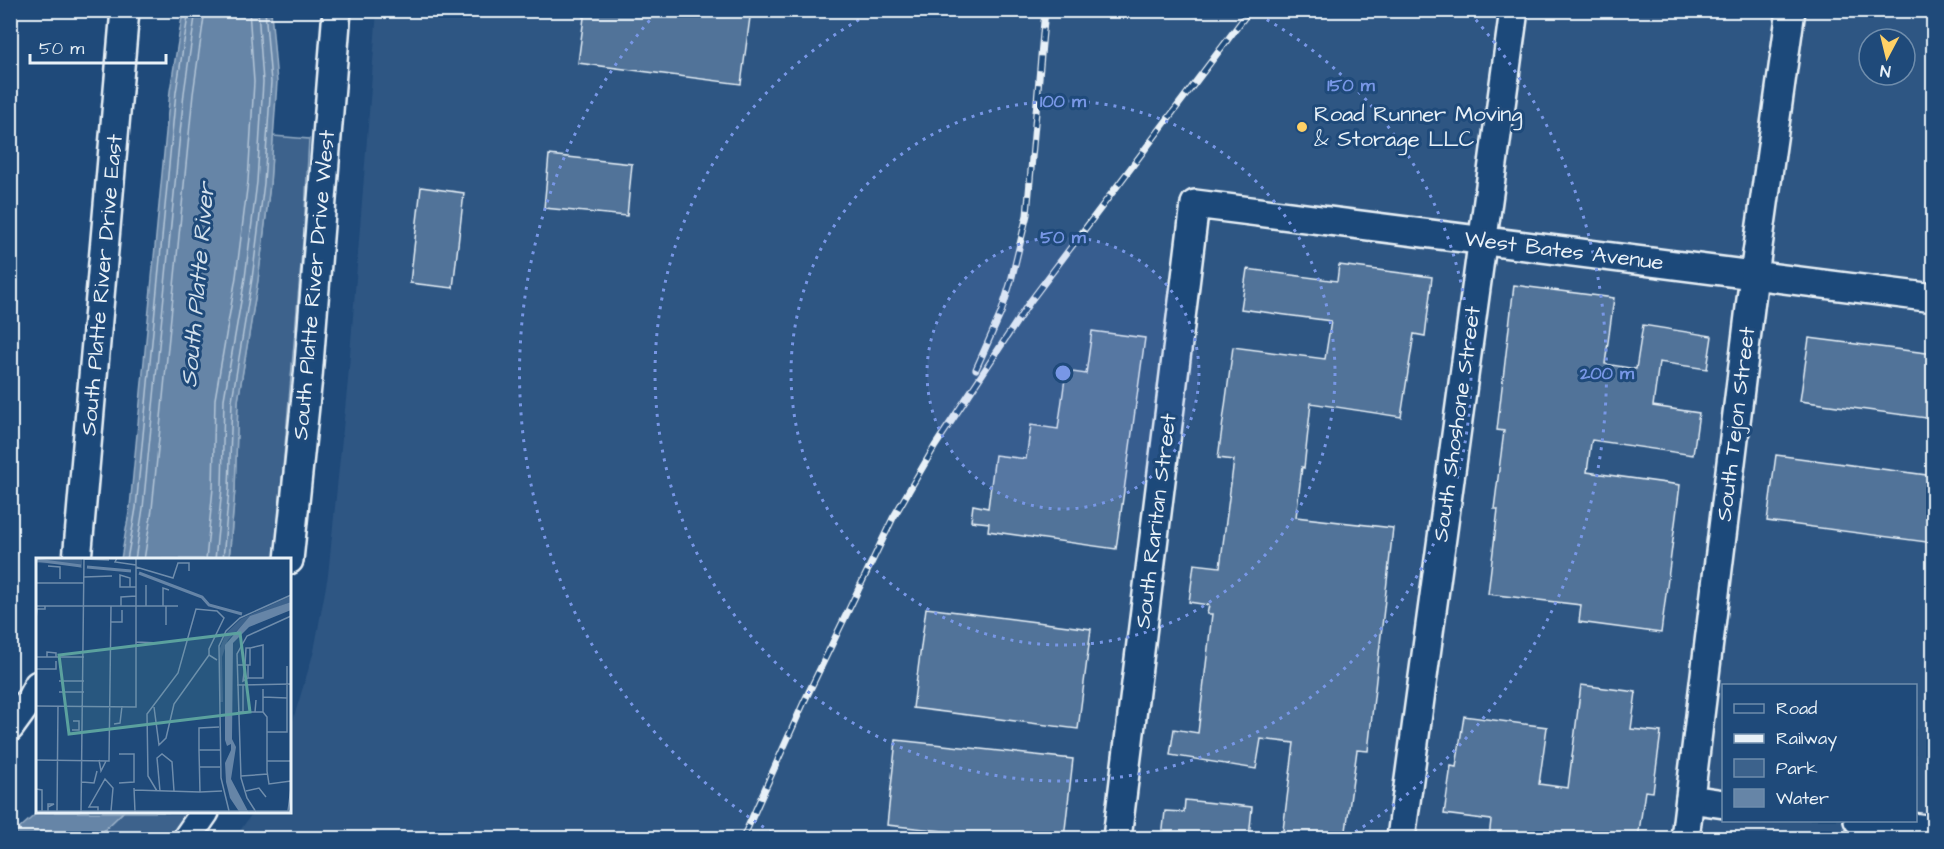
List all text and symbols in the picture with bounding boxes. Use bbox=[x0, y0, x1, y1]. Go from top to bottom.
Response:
scale bar bbox=[30, 27, 166, 65]
north arrow bbox=[1857, 27, 1917, 87]
text: 50 m bbox=[39, 36, 84, 61]
text: N bbox=[1879, 59, 1892, 82]
text: 150 m bbox=[1327, 73, 1376, 98]
text: 100 m bbox=[1040, 89, 1087, 114]
place label: Road Runner Moving & Storage LLC bbox=[1314, 99, 1523, 156]
marker: Road Runner Moving & Storage LLC bbox=[1295, 120, 1309, 134]
street label: South Platte River Drive West bbox=[285, 129, 343, 441]
street label: South Platte River Drive East bbox=[73, 133, 131, 437]
water label: South Platte River bbox=[172, 179, 224, 389]
street label: West Bates Avenue bbox=[1463, 223, 1665, 279]
text: 50 m bbox=[1040, 225, 1087, 250]
street label: South Shoshone Street bbox=[1425, 304, 1489, 544]
street label: South Tejon Street bbox=[1709, 325, 1763, 523]
text: 200 m bbox=[1579, 361, 1635, 386]
centre of rings bbox=[1053, 363, 1073, 383]
street label: South Raritan Street bbox=[1127, 412, 1185, 630]
inset map bbox=[36, 558, 291, 813]
legend bbox=[1722, 684, 1917, 822]
text: Road bbox=[1776, 696, 1817, 721]
text: Railway bbox=[1776, 726, 1837, 752]
text: Park bbox=[1776, 756, 1818, 781]
text: Water bbox=[1776, 786, 1829, 811]

